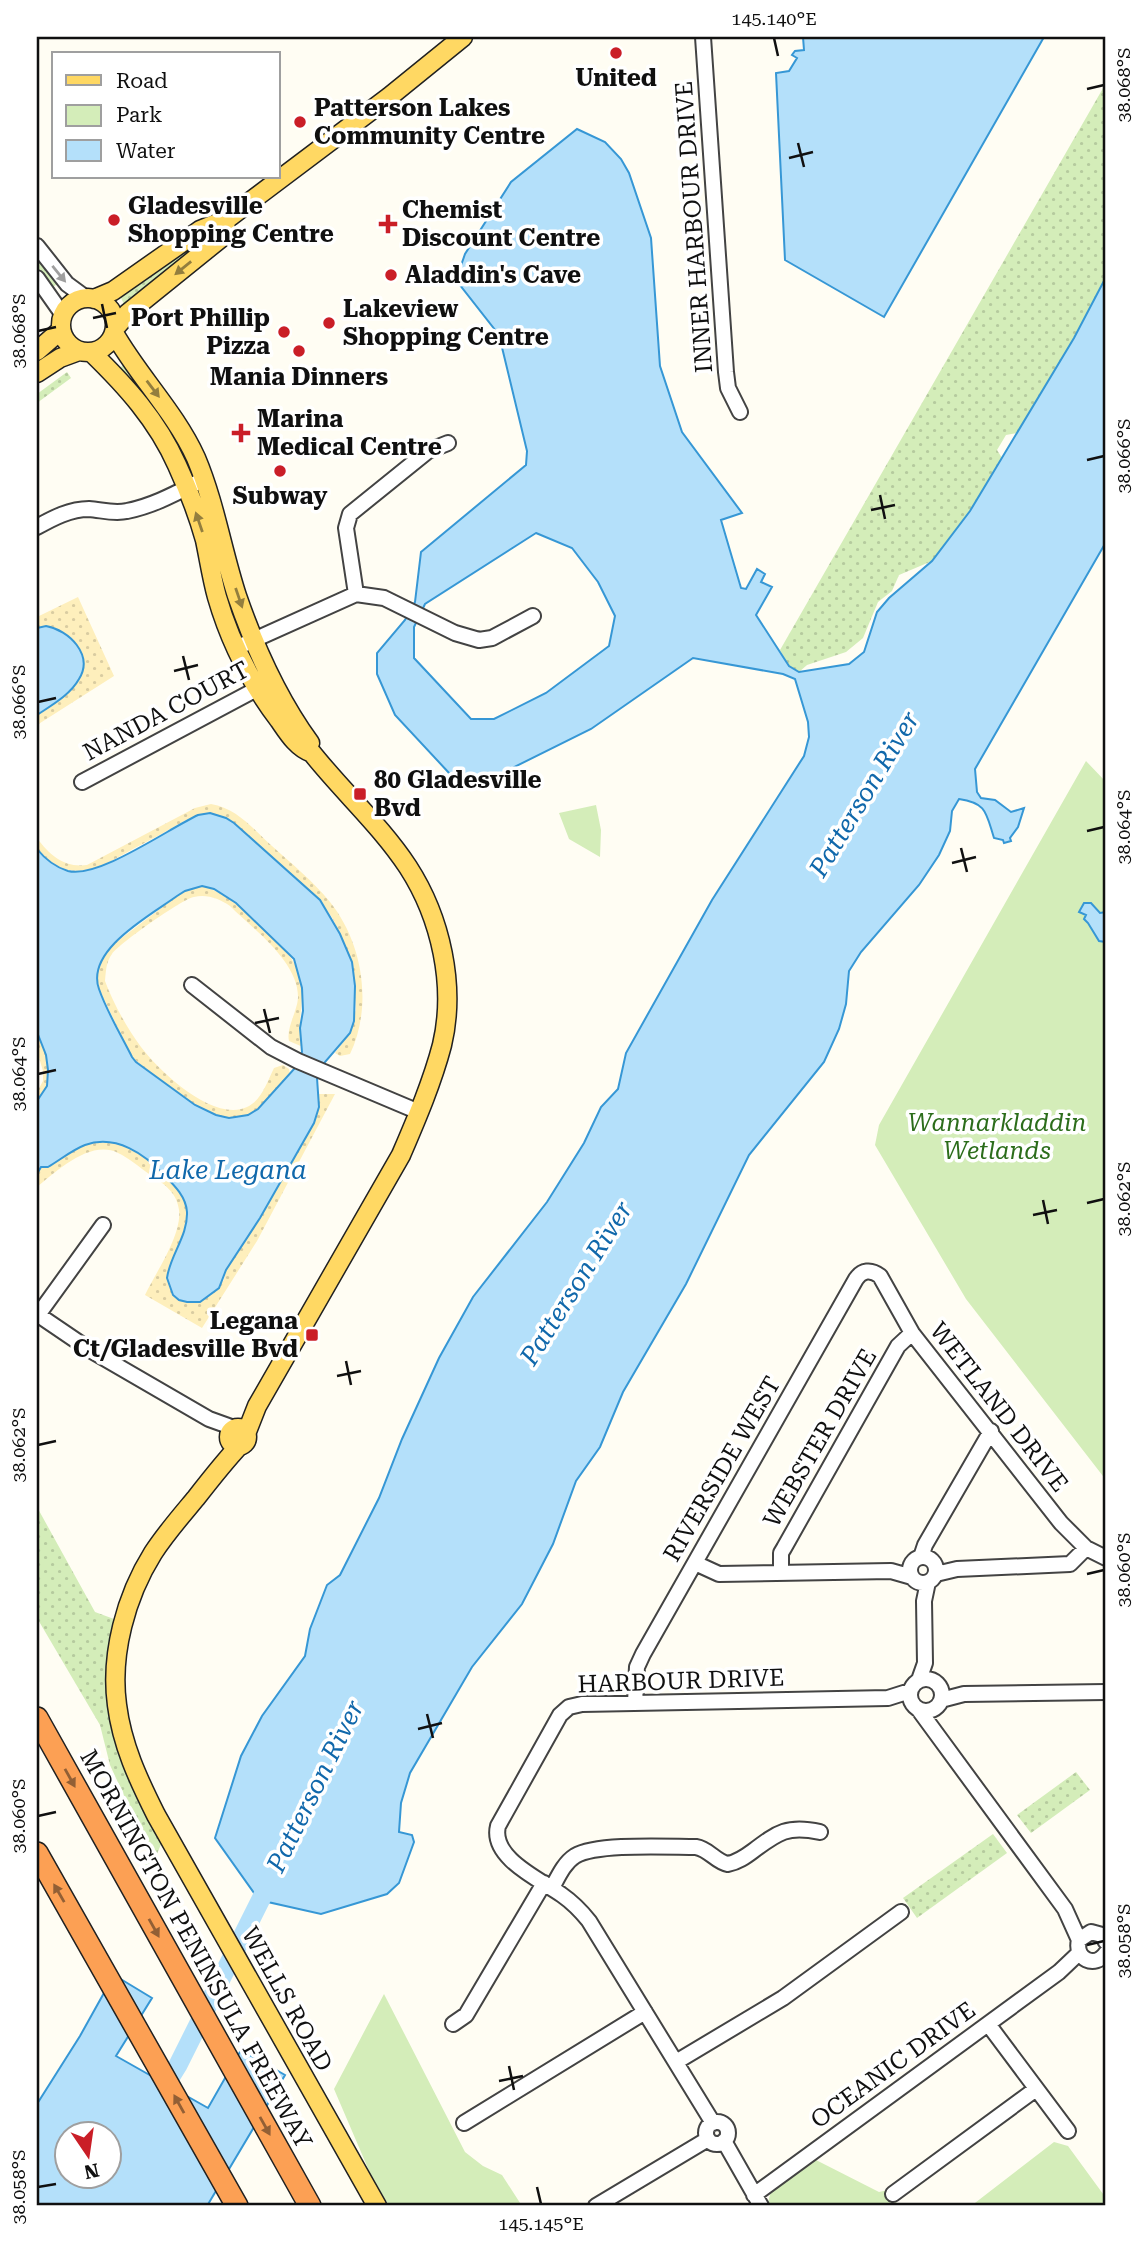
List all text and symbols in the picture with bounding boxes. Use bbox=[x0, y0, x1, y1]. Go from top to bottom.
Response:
text: 145.140°E bbox=[731, 8, 817, 29]
marker: United bbox=[608, 45, 624, 61]
text: 38.068°S bbox=[1113, 48, 1134, 123]
legend bbox=[52, 52, 280, 178]
place label: United bbox=[575, 64, 657, 92]
text: Road bbox=[116, 69, 168, 93]
street label: INNER HARBOUR DRIVE bbox=[670, 80, 718, 374]
place label: Patterson Lakes Community Centre bbox=[314, 94, 545, 150]
text: Park bbox=[116, 103, 162, 127]
marker: Patterson Lakes Community Centre bbox=[292, 114, 308, 130]
text: Water bbox=[116, 139, 176, 163]
place label: Gladesville Shopping Centre bbox=[128, 192, 334, 248]
place label: Chemist Discount Centre bbox=[402, 196, 600, 252]
marker: Gladesville Shopping Centre bbox=[106, 212, 122, 228]
marker: Chemist Discount Centre bbox=[380, 216, 396, 232]
one-way arrow bbox=[174, 261, 192, 276]
place label: Aladdin's Cave bbox=[405, 261, 581, 289]
one-way arrow bbox=[52, 265, 66, 283]
marker: Aladdin's Cave bbox=[383, 267, 399, 283]
text: 38.068°S bbox=[8, 294, 29, 369]
place label: Lakeview Shopping Centre bbox=[343, 295, 549, 351]
place label: Port Phillip Pizza bbox=[131, 304, 270, 360]
marker: Lakeview Shopping Centre bbox=[321, 315, 337, 331]
marker: Port Phillip Pizza bbox=[276, 324, 292, 340]
marker: Mania Dinners bbox=[291, 343, 307, 359]
place label: Mania Dinners bbox=[210, 363, 388, 391]
one-way arrow bbox=[146, 380, 160, 398]
place label: Marina Medical Centre bbox=[257, 405, 442, 461]
text: 38.066°S bbox=[1113, 419, 1134, 494]
marker: Marina Medical Centre bbox=[231, 423, 251, 443]
marker: Subway bbox=[272, 463, 288, 479]
place label: Subway bbox=[233, 482, 328, 510]
one-way arrow bbox=[193, 511, 204, 532]
one-way arrow bbox=[234, 587, 244, 608]
street label: NANDA COURT bbox=[78, 656, 254, 766]
text: 38.066°S bbox=[8, 665, 29, 740]
water label: Patterson River bbox=[802, 706, 925, 883]
place label: 80 Gladesville Bvd bbox=[374, 766, 542, 822]
marker: 80 Gladesville Bvd bbox=[352, 786, 368, 802]
text: 38.064°S bbox=[1113, 790, 1134, 865]
text: 38.064°S bbox=[8, 1037, 29, 1112]
park label: Wannarkladdin Wetlands bbox=[908, 1109, 1086, 1165]
water label: Lake Legana bbox=[148, 1155, 307, 1185]
text: 38.062°S bbox=[1113, 1162, 1134, 1237]
water label: Patterson River bbox=[513, 1195, 638, 1371]
place label: Legana Ct/Gladesville Bvd bbox=[73, 1307, 298, 1363]
street label: WETLAND DRIVE bbox=[924, 1317, 1074, 1497]
marker: Legana Ct/Gladesville Bvd bbox=[304, 1327, 320, 1343]
street label: WEBSTER DRIVE bbox=[758, 1344, 882, 1532]
street label: RIVERSIDE WEST bbox=[658, 1372, 786, 1566]
text: 38.062°S bbox=[8, 1408, 29, 1483]
text: 38.060°S bbox=[1113, 1533, 1134, 1608]
street label: HARBOUR DRIVE bbox=[577, 1663, 785, 1699]
water label: Patterson River bbox=[260, 1695, 370, 1878]
street label: MORNINGTON PENINSULA FREEWAY bbox=[74, 1745, 318, 2154]
one-way arrow bbox=[64, 1768, 76, 1787]
text: 38.060°S bbox=[8, 1779, 29, 1854]
one-way arrow bbox=[53, 1883, 66, 1902]
text: 38.058°S bbox=[1113, 1904, 1134, 1979]
one-way arrow bbox=[148, 1918, 160, 1937]
street label: WELLS ROAD bbox=[236, 1922, 338, 2076]
street label: OCEANIC DRIVE bbox=[805, 1996, 981, 2134]
one-way arrow bbox=[173, 2094, 185, 2114]
one-way arrow bbox=[259, 2116, 271, 2136]
north arrow bbox=[52, 2120, 122, 2190]
text: 38.058°S bbox=[8, 2150, 29, 2225]
text: N bbox=[82, 2158, 101, 2184]
text: 145.145°E bbox=[498, 2213, 584, 2234]

